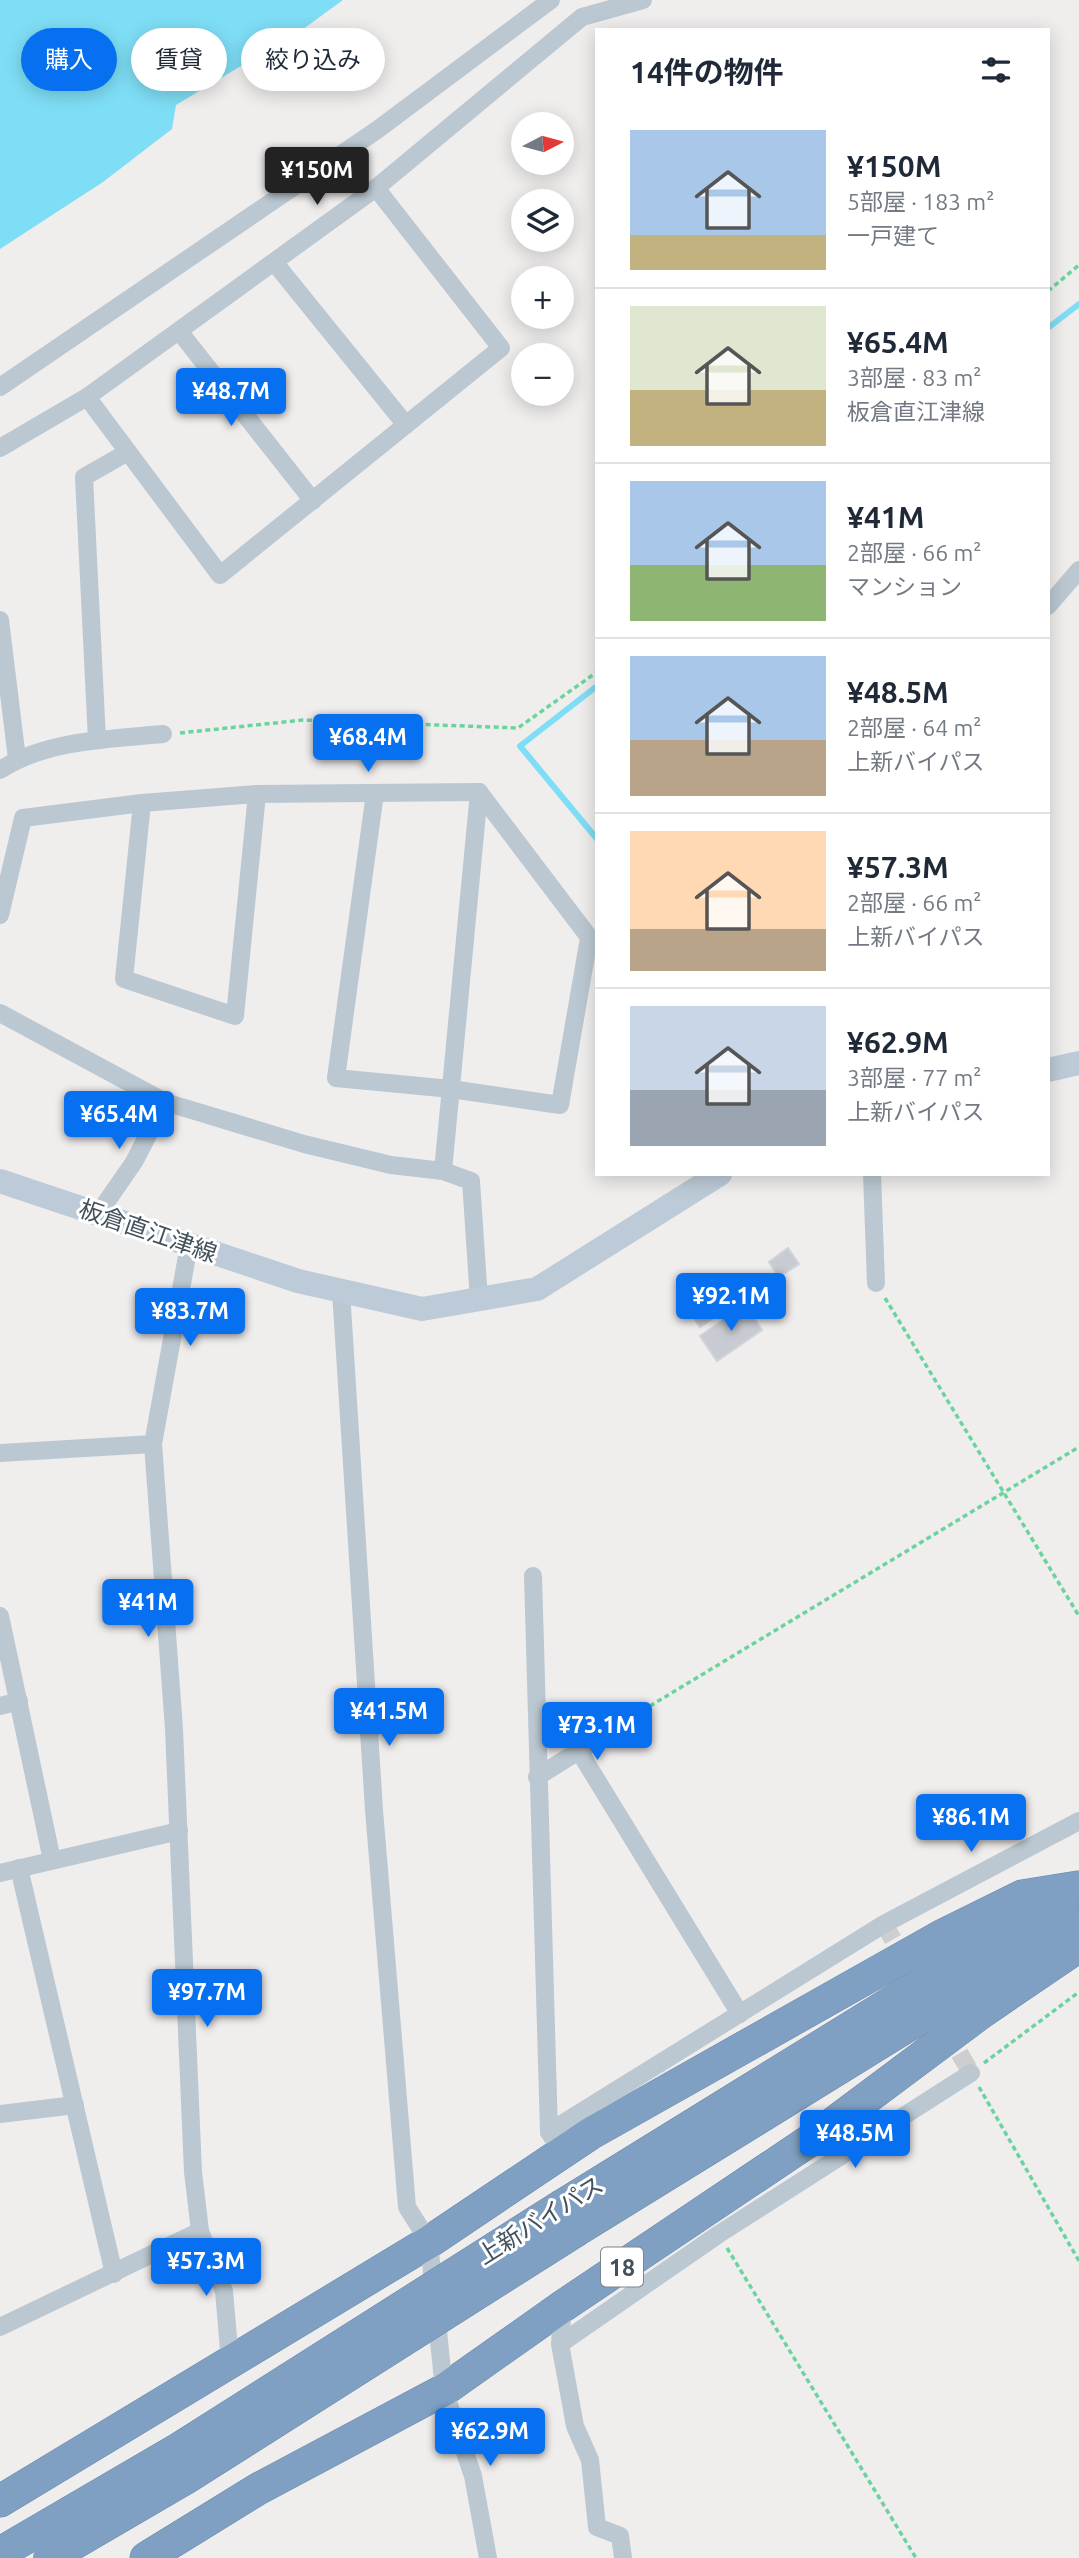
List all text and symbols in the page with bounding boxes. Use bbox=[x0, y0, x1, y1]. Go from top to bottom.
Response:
chip: 購入 bbox=[21, 28, 117, 91]
chip: 賃貸 bbox=[131, 28, 227, 91]
chip: 絞り込み bbox=[241, 28, 385, 91]
icon: filters bbox=[977, 51, 1015, 89]
text: 14件の物件 bbox=[630, 55, 784, 89]
north arrow bbox=[511, 112, 574, 175]
map controls bbox=[511, 112, 574, 406]
pin: ¥150M bbox=[268, 148, 366, 207]
text: ¥150M bbox=[847, 149, 941, 183]
text: ¥150M bbox=[281, 157, 353, 182]
icon: home bbox=[686, 158, 770, 242]
button: layers bbox=[511, 189, 574, 252]
text: 5部屋 · 183 m² bbox=[847, 189, 994, 214]
text: 一戸建て bbox=[847, 223, 939, 248]
button: + bbox=[511, 266, 574, 329]
text: ¥65.4M bbox=[847, 325, 949, 359]
icon: home bbox=[686, 334, 770, 418]
button: − bbox=[511, 343, 574, 406]
text: 3部屋 · 83 m² bbox=[847, 365, 981, 390]
pin: ¥48.7M bbox=[174, 368, 288, 428]
text: ¥48.7M bbox=[192, 378, 270, 403]
text: 板倉直江津線 bbox=[847, 399, 985, 424]
text: ¥41M bbox=[847, 500, 924, 534]
icon: home bbox=[686, 509, 770, 593]
text: 2部屋 · 66 m² bbox=[847, 540, 981, 565]
text: マンション bbox=[847, 574, 962, 599]
text: ¥48.5M bbox=[847, 675, 949, 709]
icon: home bbox=[686, 684, 770, 768]
pin: ¥68.4M bbox=[311, 714, 425, 774]
text: 2部屋 · 64 m² bbox=[847, 715, 981, 740]
text: ¥68.4M bbox=[329, 724, 407, 749]
text: 上新バイパス bbox=[847, 749, 985, 774]
text: ¥57.3M bbox=[847, 850, 949, 884]
icon: home bbox=[686, 859, 770, 943]
text: 2部屋 · 66 m² bbox=[847, 890, 981, 915]
text: 上新バイパス bbox=[847, 924, 985, 949]
text: ¥62.9M bbox=[847, 1025, 949, 1059]
icon: home bbox=[686, 1034, 770, 1118]
text: 3部屋 · 77 m² bbox=[847, 1065, 981, 1090]
pin: ¥65.4M bbox=[62, 1092, 176, 1151]
text: 上新バイパス bbox=[847, 1099, 985, 1124]
text: ¥65.4M bbox=[80, 1101, 158, 1126]
street label: 板倉直江津線 bbox=[76, 1195, 220, 1267]
pin: ¥92.1M bbox=[674, 1274, 788, 1333]
text: ¥92.1M bbox=[692, 1283, 770, 1308]
pin: ¥83.7M bbox=[133, 1288, 247, 1348]
text: ¥83.7M bbox=[151, 1298, 229, 1323]
pin: ¥41M bbox=[107, 1580, 189, 1639]
text: ¥41M bbox=[118, 1589, 178, 1614]
pin: ¥41.5M bbox=[332, 1688, 446, 1748]
text: ¥41.5M bbox=[350, 1698, 428, 1723]
pin: ¥73.1M bbox=[540, 1702, 654, 1762]
text: ¥73.1M bbox=[558, 1712, 636, 1737]
pin: ¥86.1M bbox=[914, 1794, 1028, 1854]
text: ¥86.1M bbox=[932, 1804, 1010, 1829]
pin: ¥97.7M bbox=[150, 1969, 264, 2029]
text: ¥97.7M bbox=[168, 1979, 246, 2004]
pin: ¥48.5M bbox=[798, 2110, 912, 2170]
text: ¥48.5M bbox=[816, 2120, 894, 2145]
street label: 上新バイパス bbox=[472, 2171, 608, 2269]
pin: ¥57.3M bbox=[149, 2238, 263, 2298]
text: ¥57.3M bbox=[167, 2248, 245, 2273]
road number: 18 bbox=[601, 2248, 643, 2286]
pin: ¥62.9M bbox=[433, 2408, 547, 2468]
text: ¥62.9M bbox=[451, 2418, 529, 2443]

